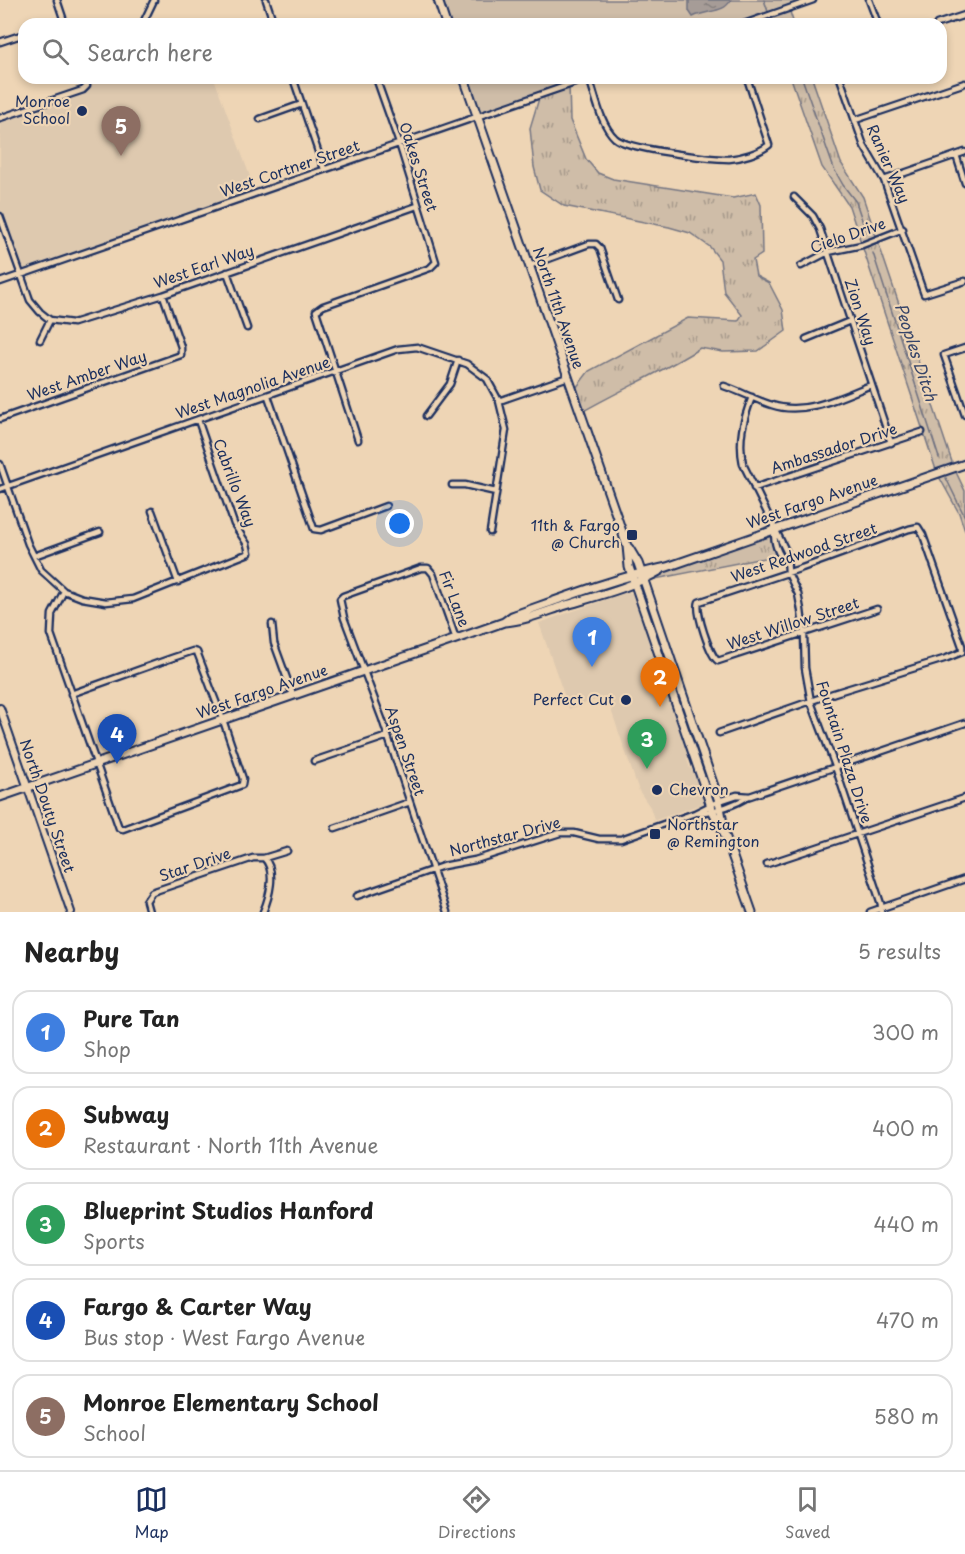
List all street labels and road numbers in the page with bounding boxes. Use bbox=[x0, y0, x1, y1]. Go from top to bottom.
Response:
street label: Oakes Street bbox=[394, 119, 445, 214]
street label: Ranier Way bbox=[862, 120, 917, 207]
street label: West Cortner Street bbox=[217, 133, 362, 202]
street label: Cielo Drive bbox=[807, 211, 888, 258]
street label: West Earl Way bbox=[150, 238, 257, 294]
street label: North 11th Avenue bbox=[528, 243, 591, 372]
street label: Zion Way bbox=[840, 275, 883, 348]
street label: West Amber Way bbox=[24, 343, 149, 406]
street label: West Magnolia Avenue bbox=[172, 349, 333, 424]
street label: Ambassador Drive bbox=[767, 416, 900, 479]
street label: Cabrillo Way bbox=[208, 435, 263, 530]
street label: West Fargo Avenue bbox=[743, 467, 880, 534]
street label: West Redwood Street bbox=[727, 516, 880, 587]
street label: Fir Lane bbox=[434, 567, 477, 630]
street label: West Willow Street bbox=[723, 590, 862, 655]
street label: West Fargo Avenue bbox=[193, 657, 330, 724]
street label: Fountain Plaza Drive bbox=[811, 677, 879, 826]
street label: Aspen Street bbox=[380, 703, 433, 799]
street label: North Douty Street bbox=[15, 736, 82, 875]
street label: Northstar Drive bbox=[447, 810, 563, 861]
street label: Star Drive bbox=[155, 841, 234, 887]

